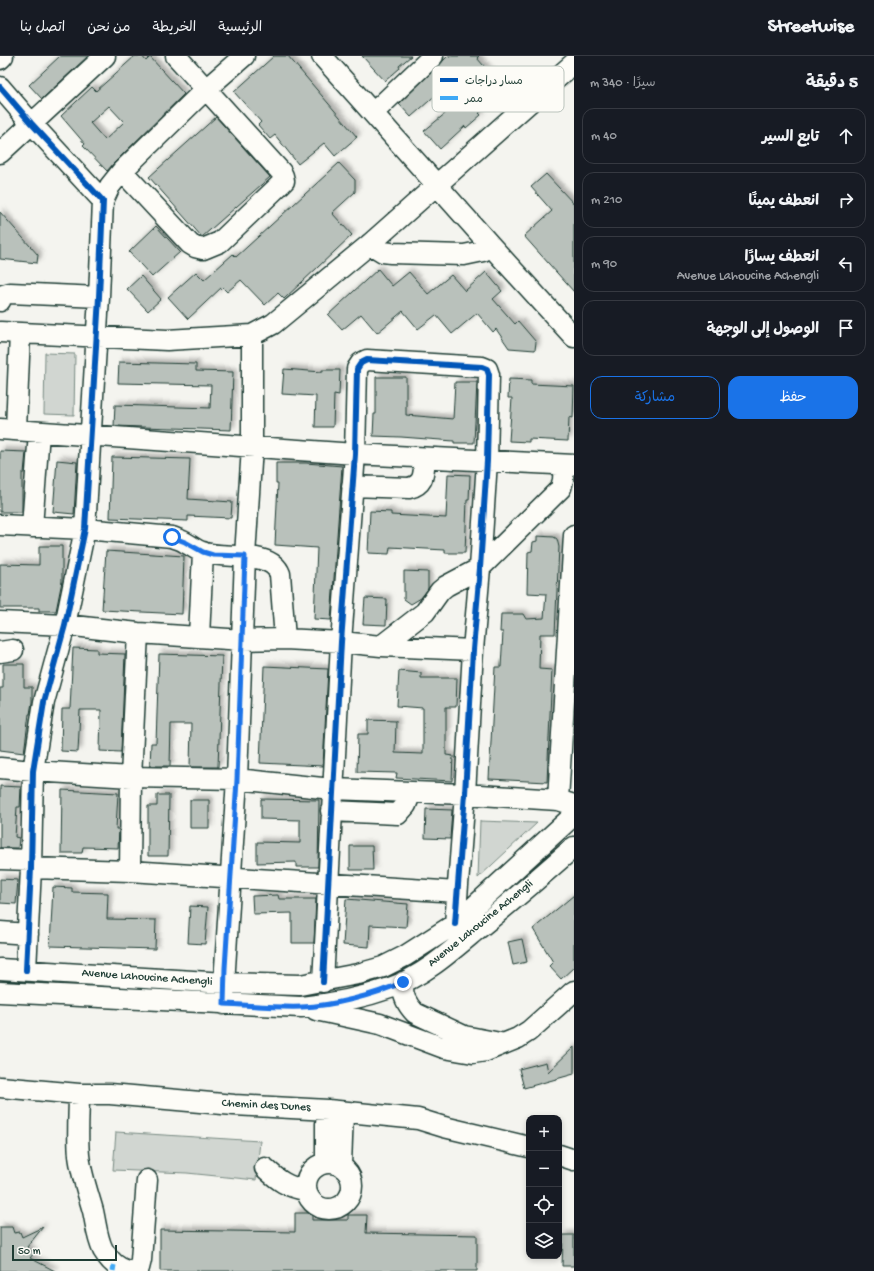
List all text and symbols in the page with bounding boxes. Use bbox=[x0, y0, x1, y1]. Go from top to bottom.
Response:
text: Streetwise bbox=[768, 16, 854, 39]
text: اتصل بنا bbox=[20, 20, 65, 37]
text: من نحن bbox=[87, 20, 131, 37]
text: الخريطة bbox=[153, 20, 196, 37]
text: الرئيسية bbox=[218, 20, 262, 37]
legend bbox=[432, 66, 564, 112]
text: 5 دقيقة bbox=[806, 74, 858, 94]
text: مسار دراجات bbox=[465, 75, 523, 88]
text: سيرًا · 340 m bbox=[590, 76, 655, 91]
text: ممر bbox=[464, 94, 483, 106]
icon: ahead bbox=[835, 125, 857, 147]
text: 40 m bbox=[591, 129, 617, 144]
text: تابع السير bbox=[762, 129, 819, 147]
icon: right bbox=[835, 189, 857, 211]
text: 210 m bbox=[591, 193, 622, 208]
text: انعطف يمينًا bbox=[748, 193, 819, 211]
text: انعطف يسارًا bbox=[745, 249, 819, 267]
icon: left bbox=[835, 253, 857, 275]
text: 90 m bbox=[591, 257, 617, 272]
text: Avenue Lahoucine Achengli bbox=[677, 269, 819, 284]
icon: arrive bbox=[835, 317, 857, 339]
text: الوصول إلى الوجهة bbox=[706, 321, 819, 339]
button: مشاركة bbox=[590, 376, 720, 419]
button: حفظ bbox=[728, 376, 858, 419]
route start bbox=[163, 528, 181, 546]
street label: Avenue Lahoucine Achengli bbox=[426, 877, 537, 971]
street label: Avenue Lahoucine Achengli bbox=[81, 966, 213, 990]
route end bbox=[394, 973, 412, 991]
street label: Chemin des Dunes bbox=[221, 1097, 311, 1115]
map controls bbox=[526, 1115, 562, 1259]
button: + bbox=[526, 1115, 562, 1151]
button: − bbox=[526, 1151, 562, 1187]
button: locate bbox=[526, 1187, 562, 1223]
button: layers bbox=[526, 1223, 562, 1259]
scale bar bbox=[12, 1243, 117, 1262]
text: 50 m bbox=[18, 1246, 40, 1258]

